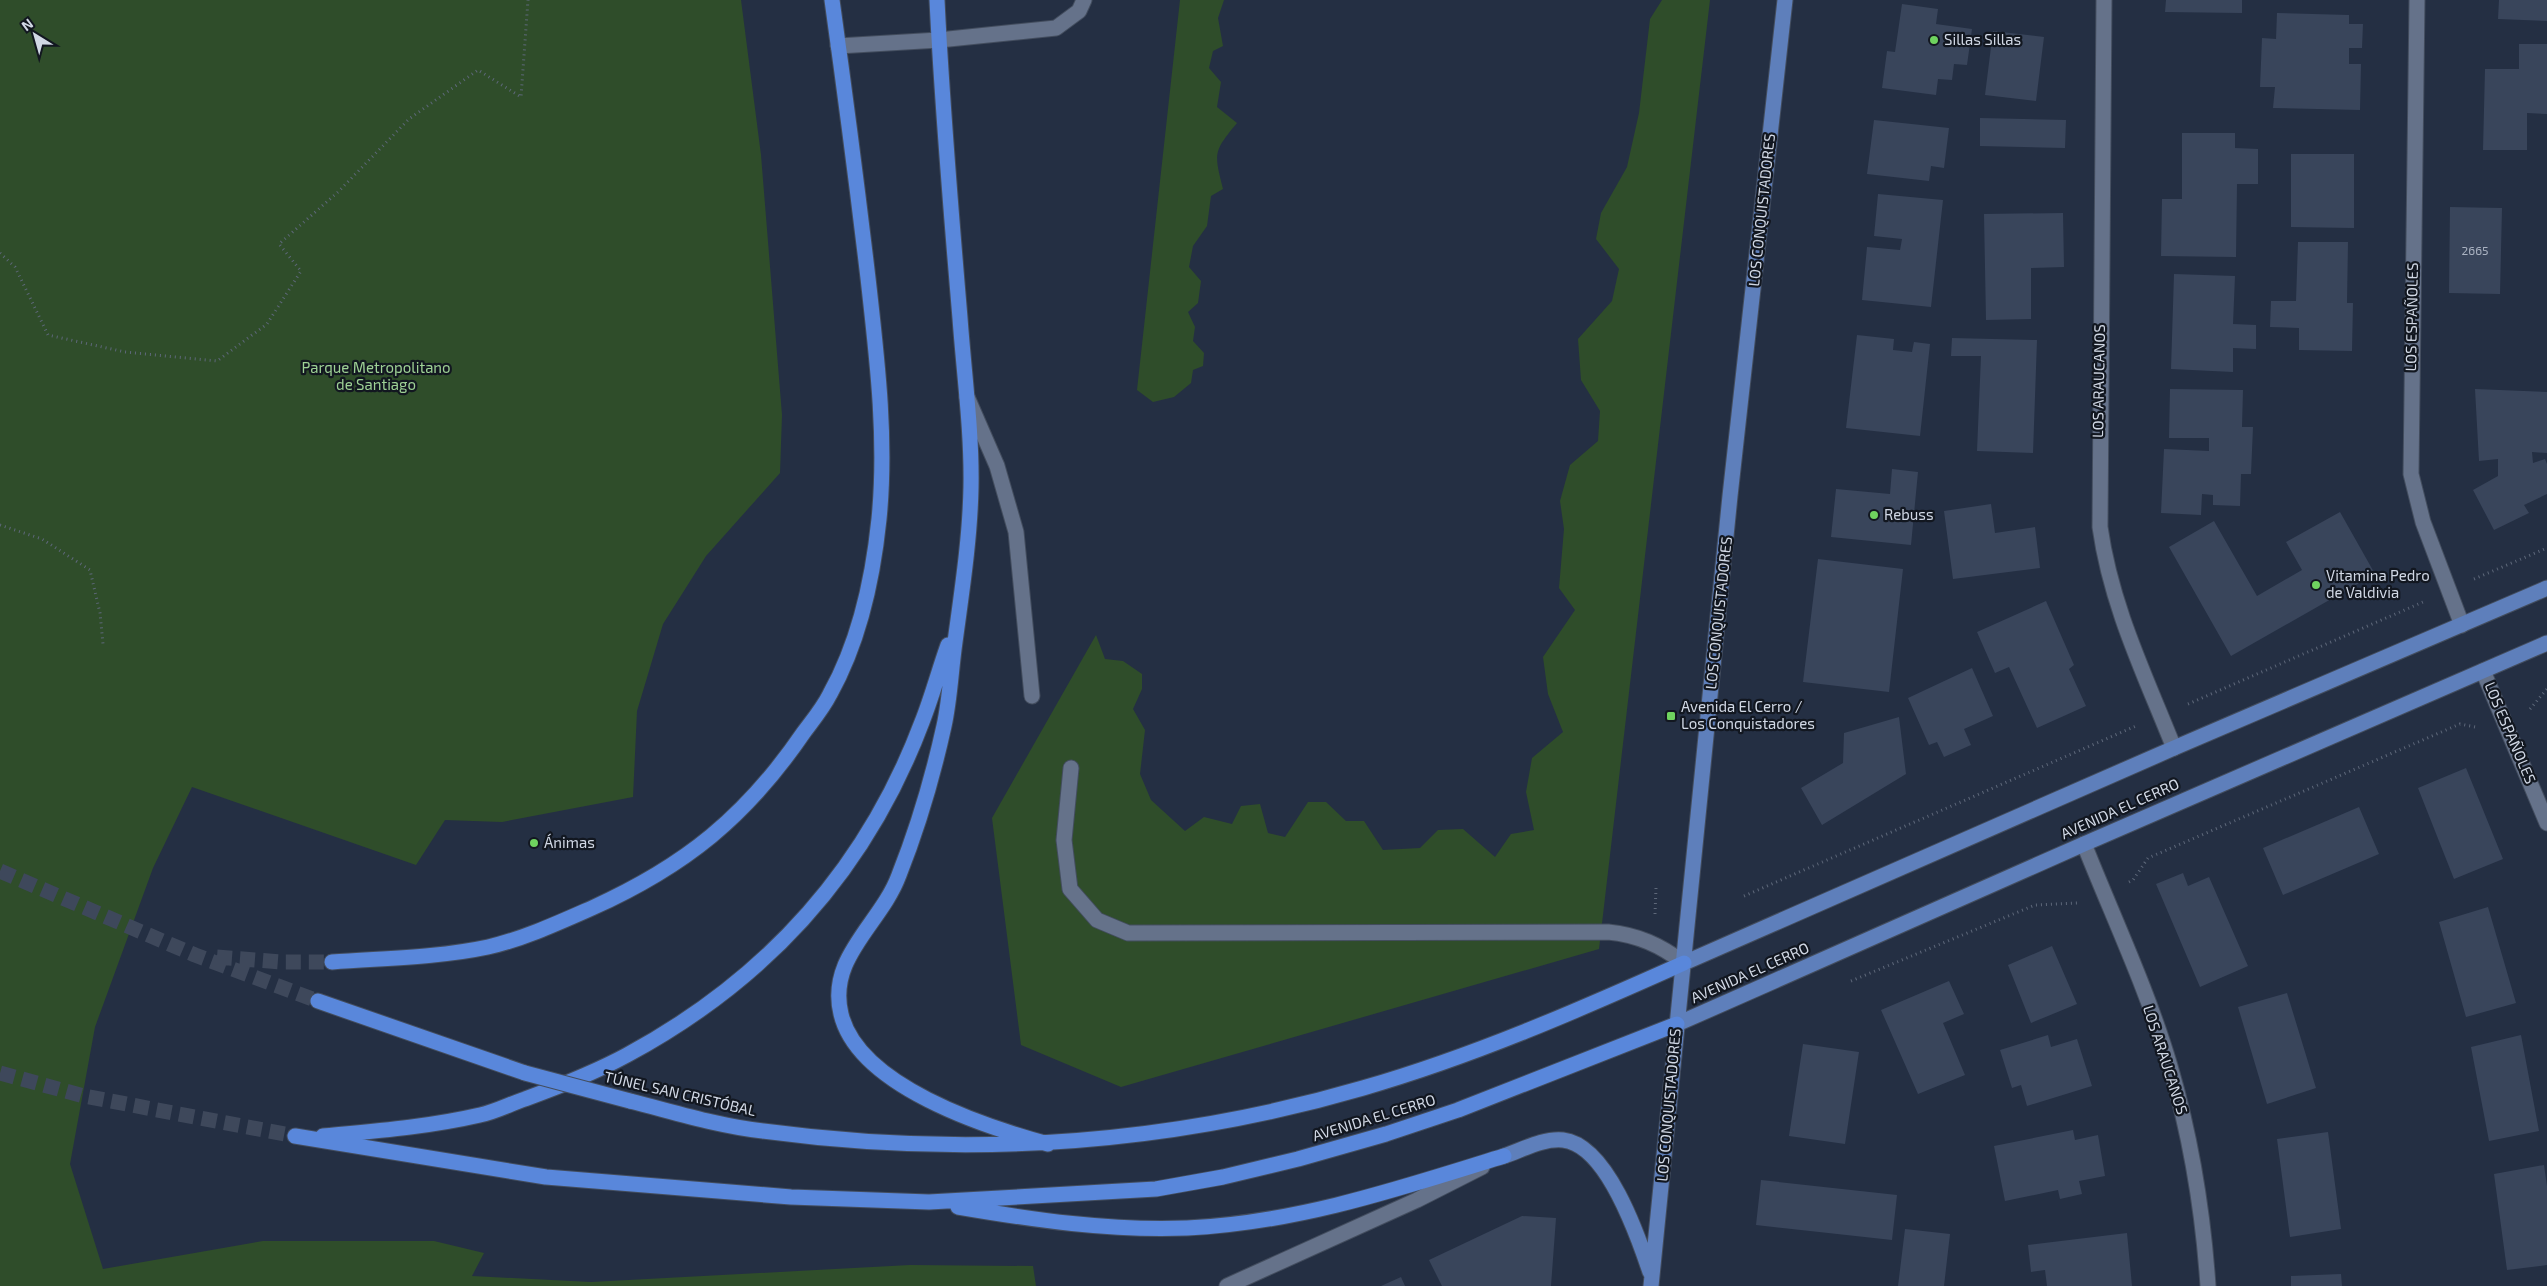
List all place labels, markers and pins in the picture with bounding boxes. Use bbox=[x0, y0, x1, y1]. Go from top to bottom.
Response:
place label: Sillas Sillas bbox=[1944, 30, 2021, 48]
marker: Sillas Sillas bbox=[1928, 34, 1940, 46]
place label: Rebuss bbox=[1884, 505, 1934, 523]
marker: Rebuss bbox=[1868, 509, 1880, 521]
place label: Vitamina Pedro de Valdivia bbox=[2326, 566, 2430, 601]
marker: Vitamina Pedro de Valdivia bbox=[2310, 579, 2322, 591]
place label: Avenida El Cerro / Los Conquistadores bbox=[1681, 697, 1815, 732]
marker: Avenida El Cerro / Los Conquistadores bbox=[1665, 710, 1677, 722]
place label: Ánimas bbox=[544, 833, 595, 851]
marker: Ánimas bbox=[528, 837, 540, 849]

